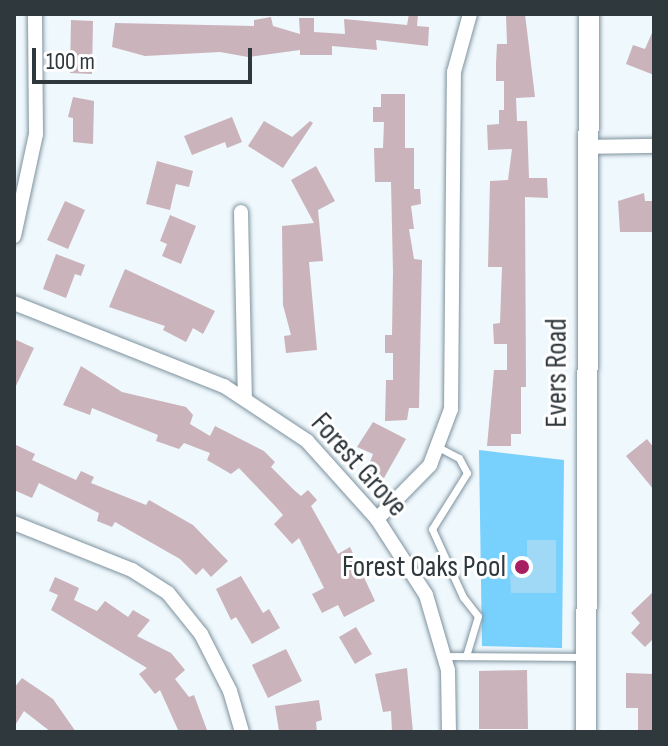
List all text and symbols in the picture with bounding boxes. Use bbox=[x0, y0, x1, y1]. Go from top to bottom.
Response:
scale bar bbox=[36, 32, 256, 82]
text: 100 m bbox=[46, 47, 95, 76]
street label: Evers Road bbox=[539, 318, 575, 428]
street label: Forest Grove bbox=[303, 406, 415, 524]
place label: Forest Oaks Pool bbox=[342, 549, 506, 585]
marker: Forest Oaks Pool bbox=[513, 558, 531, 576]

